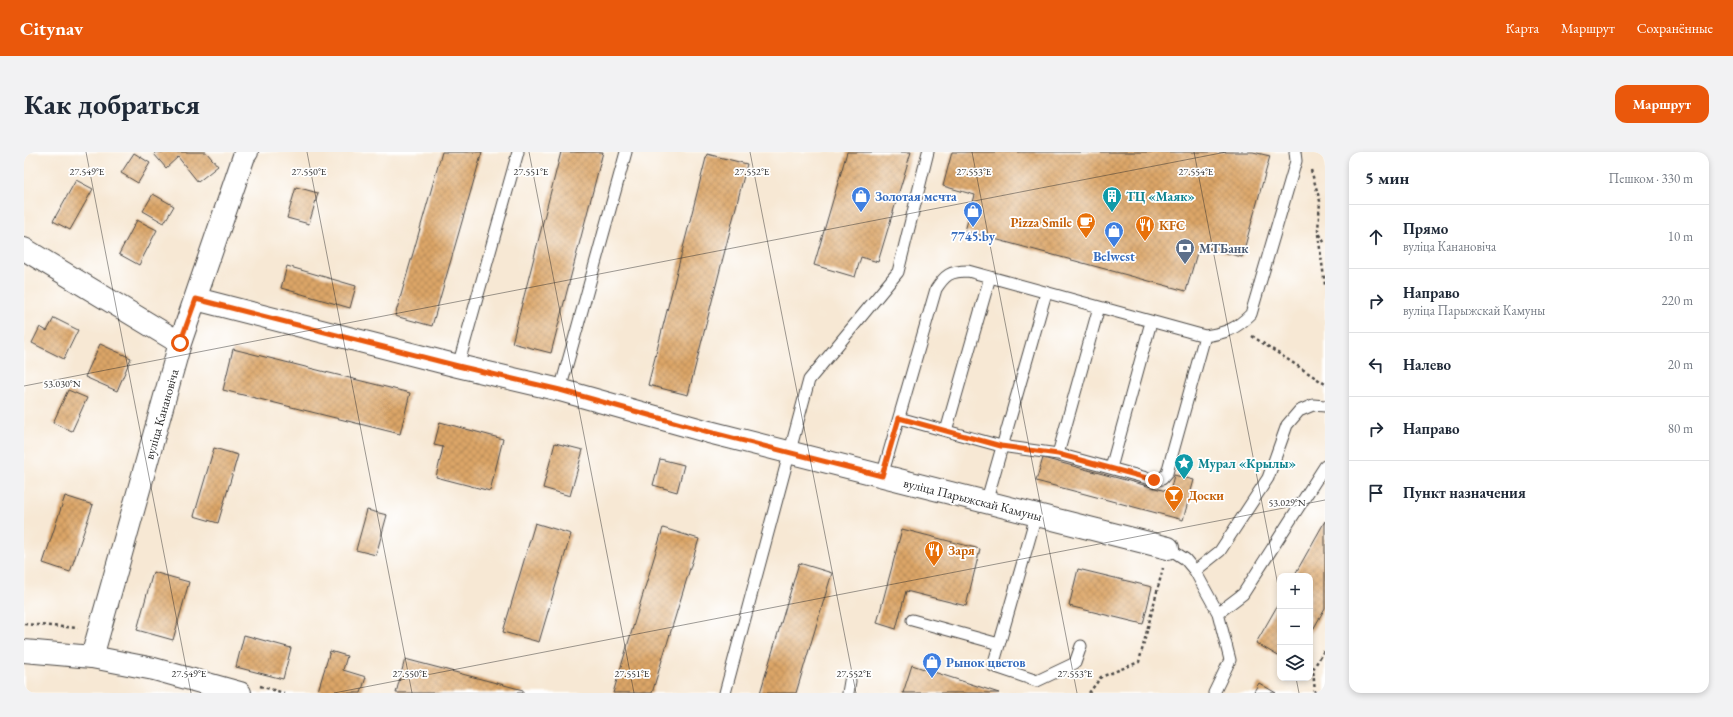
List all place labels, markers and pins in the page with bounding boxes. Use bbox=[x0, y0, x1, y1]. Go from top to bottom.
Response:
shop icon: Золотая мечта bbox=[850, 185, 872, 213]
building icon: ТЦ «Маяк» bbox=[1101, 185, 1123, 213]
place label: Золотая мечта bbox=[875, 188, 957, 205]
place label: ТЦ «Маяк» bbox=[1126, 188, 1195, 205]
shop icon: 7745.by bbox=[962, 200, 984, 228]
cafe icon: Pizza Smile bbox=[1075, 211, 1097, 239]
place label: Pizza Smile bbox=[1010, 214, 1073, 231]
restaurant icon: KFC bbox=[1134, 214, 1156, 242]
place label: KFC bbox=[1159, 217, 1185, 234]
shop icon: Belwest bbox=[1103, 220, 1125, 248]
place label: 7745.by bbox=[951, 228, 996, 245]
bank icon: МТБанк bbox=[1174, 237, 1196, 265]
place label: МТБанк bbox=[1199, 240, 1249, 257]
place label: Belwest bbox=[1093, 248, 1135, 265]
place icon: Мурал «Крылы» bbox=[1173, 452, 1195, 480]
place label: Мурал «Крылы» bbox=[1198, 455, 1296, 472]
bar icon: Доски bbox=[1163, 484, 1185, 512]
place label: Доски bbox=[1188, 487, 1224, 504]
restaurant icon: Заря bbox=[923, 539, 945, 567]
place label: Заря bbox=[948, 542, 975, 559]
shop icon: Рынок цветов bbox=[921, 651, 943, 679]
place label: Рынок цветов bbox=[946, 654, 1026, 671]

